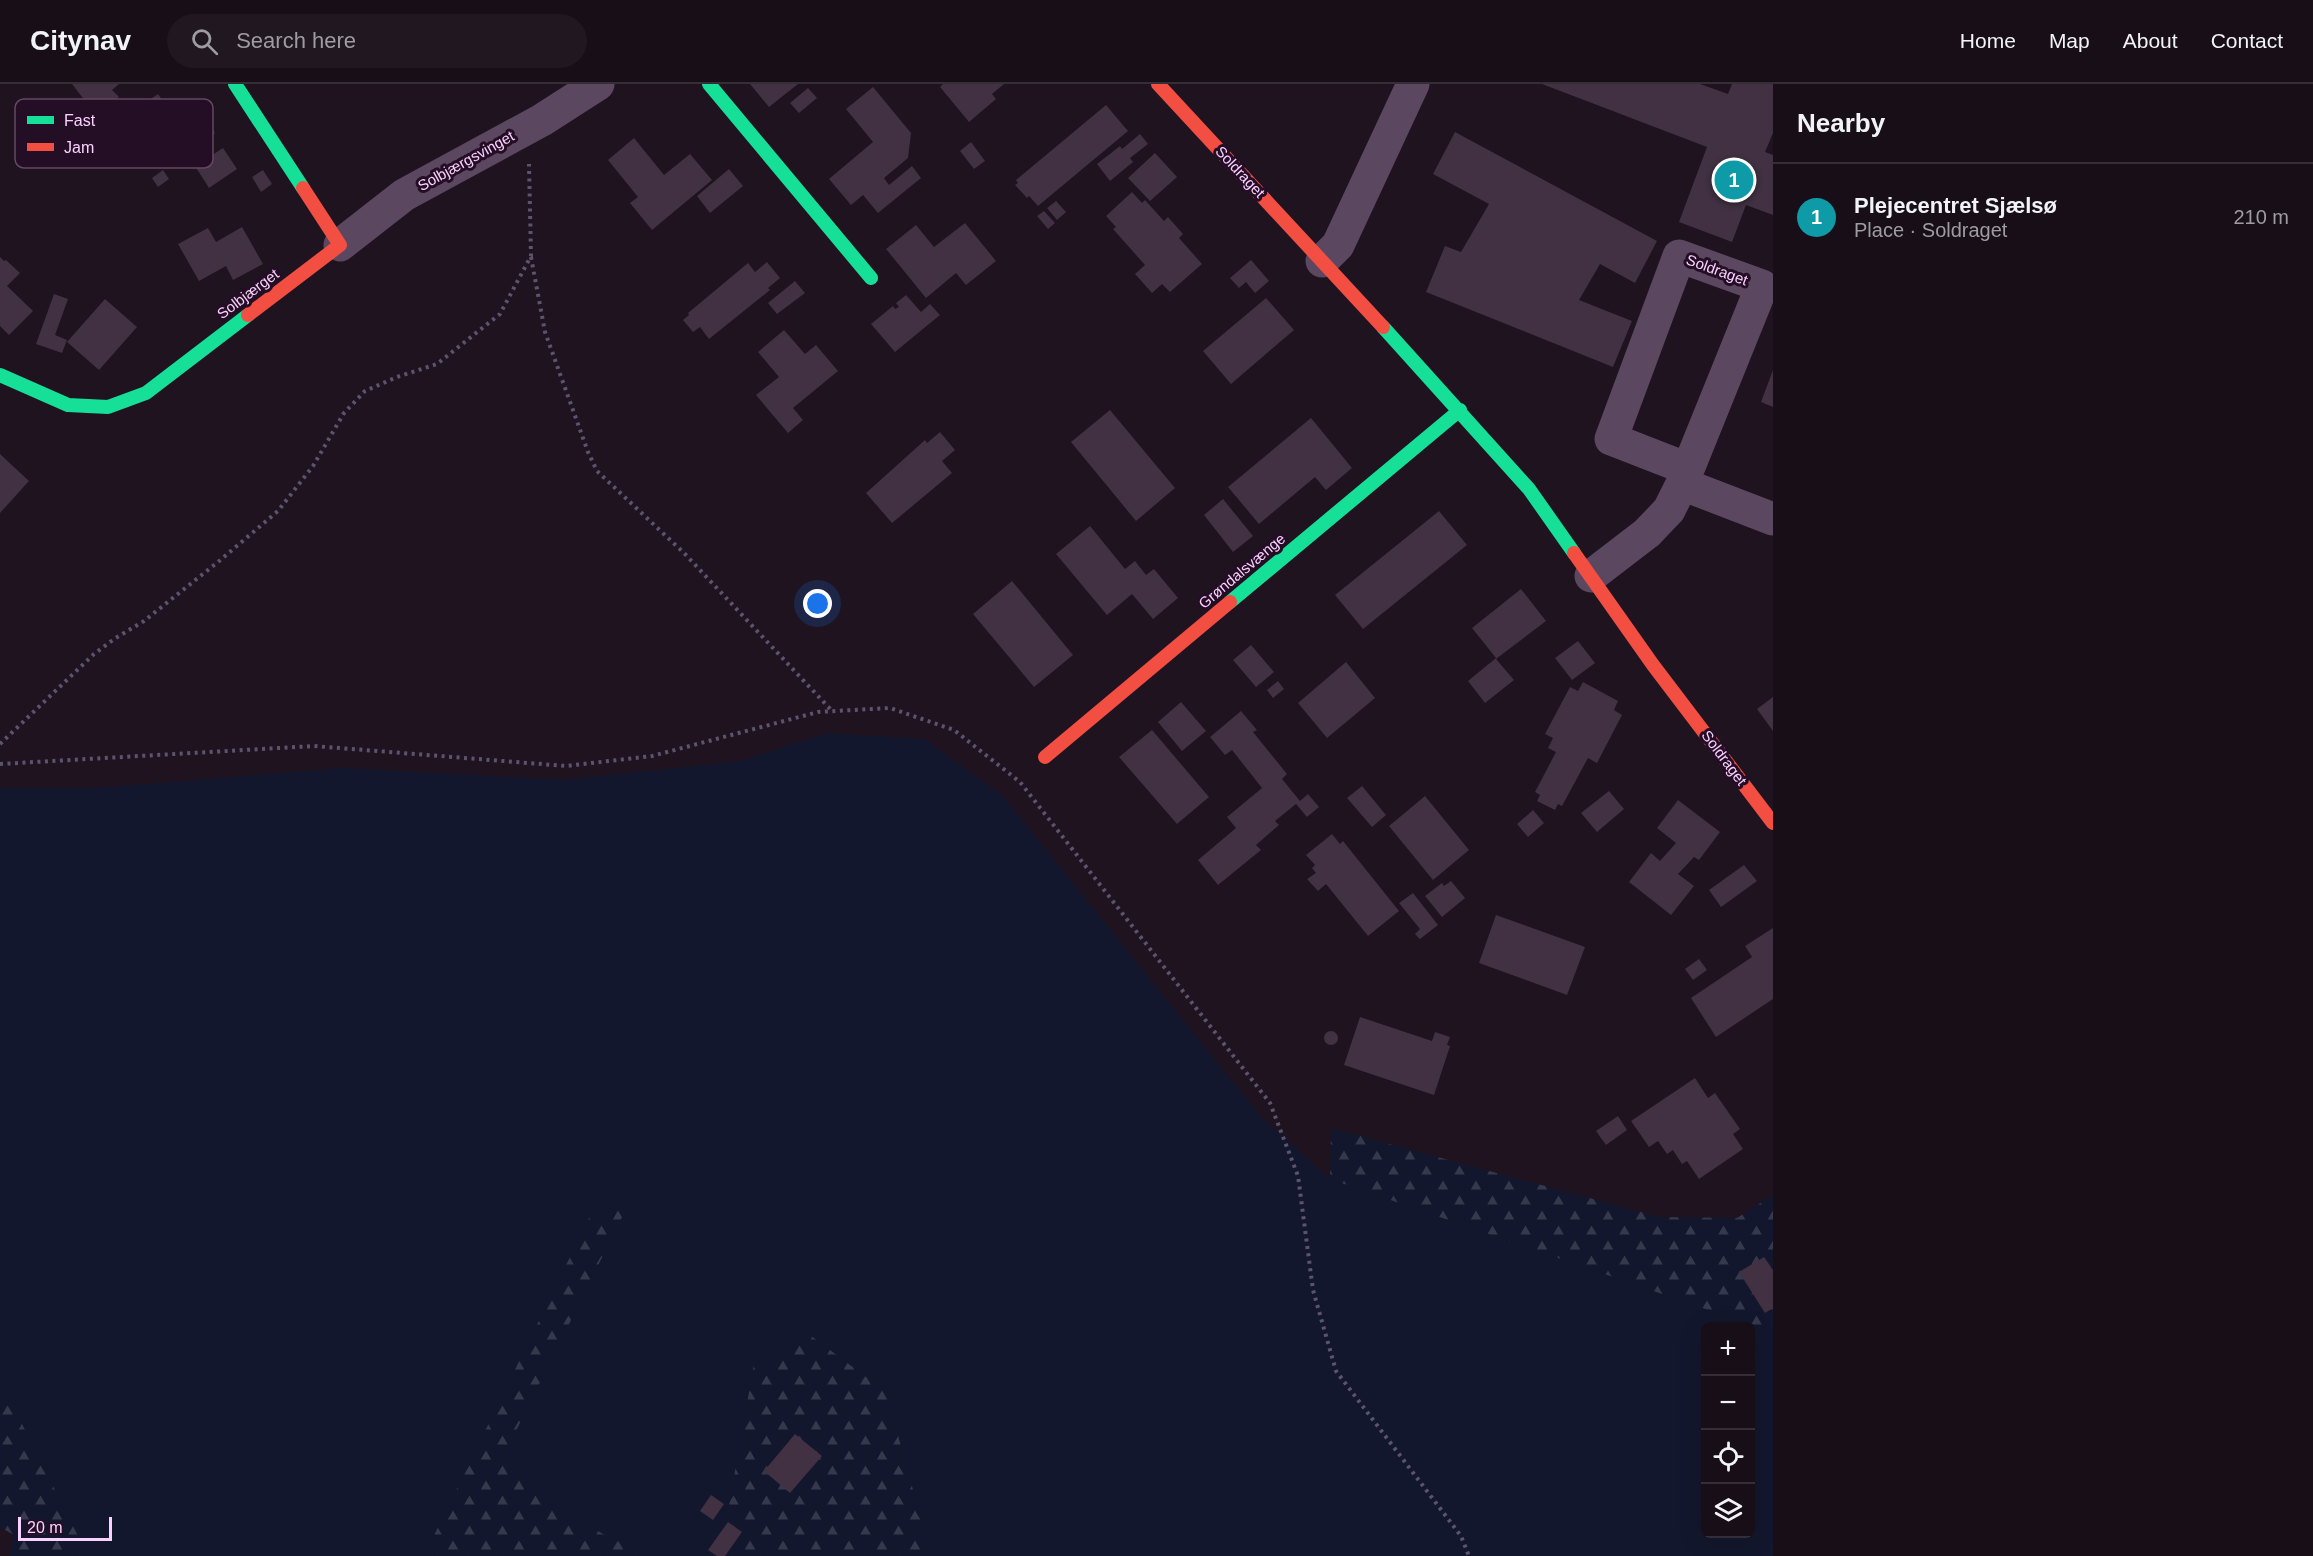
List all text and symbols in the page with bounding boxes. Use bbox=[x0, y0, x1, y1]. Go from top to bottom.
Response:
search box bbox=[167, 14, 587, 68]
text: Citynav bbox=[30, 25, 131, 56]
icon: search bbox=[188, 25, 221, 58]
text: Search here bbox=[236, 28, 356, 53]
text: Home bbox=[1960, 29, 2016, 52]
text: Map bbox=[2049, 29, 2090, 52]
text: About bbox=[2123, 29, 2178, 52]
text: Contact bbox=[2211, 29, 2283, 52]
legend bbox=[15, 99, 213, 168]
text: Nearby bbox=[1797, 108, 1885, 138]
text: Fast bbox=[64, 112, 96, 129]
street label: Solbjærgsvinget bbox=[415, 127, 518, 194]
text: Jam bbox=[64, 139, 94, 156]
street label: Soldraget bbox=[1212, 142, 1269, 202]
pin: 1 bbox=[1714, 158, 1754, 202]
text: Plejecentret Sjælsø bbox=[1854, 193, 2057, 218]
text: 1 bbox=[1811, 206, 1822, 228]
text: 210 m bbox=[2233, 206, 2289, 228]
text: Place · Soldraget bbox=[1854, 219, 2007, 241]
street label: Soldraget bbox=[1684, 251, 1751, 289]
street label: Solbjærget bbox=[214, 264, 282, 322]
street label: Grøndalsvænge bbox=[1195, 530, 1288, 612]
your location bbox=[803, 589, 832, 618]
street label: Soldraget bbox=[1698, 727, 1751, 789]
map controls bbox=[1701, 1322, 1755, 1538]
button: + bbox=[1701, 1322, 1755, 1376]
button: − bbox=[1701, 1376, 1755, 1430]
button: locate bbox=[1701, 1430, 1755, 1484]
button: layers bbox=[1701, 1484, 1755, 1538]
scale bar bbox=[18, 1514, 112, 1542]
text: 20 m bbox=[27, 1519, 63, 1536]

